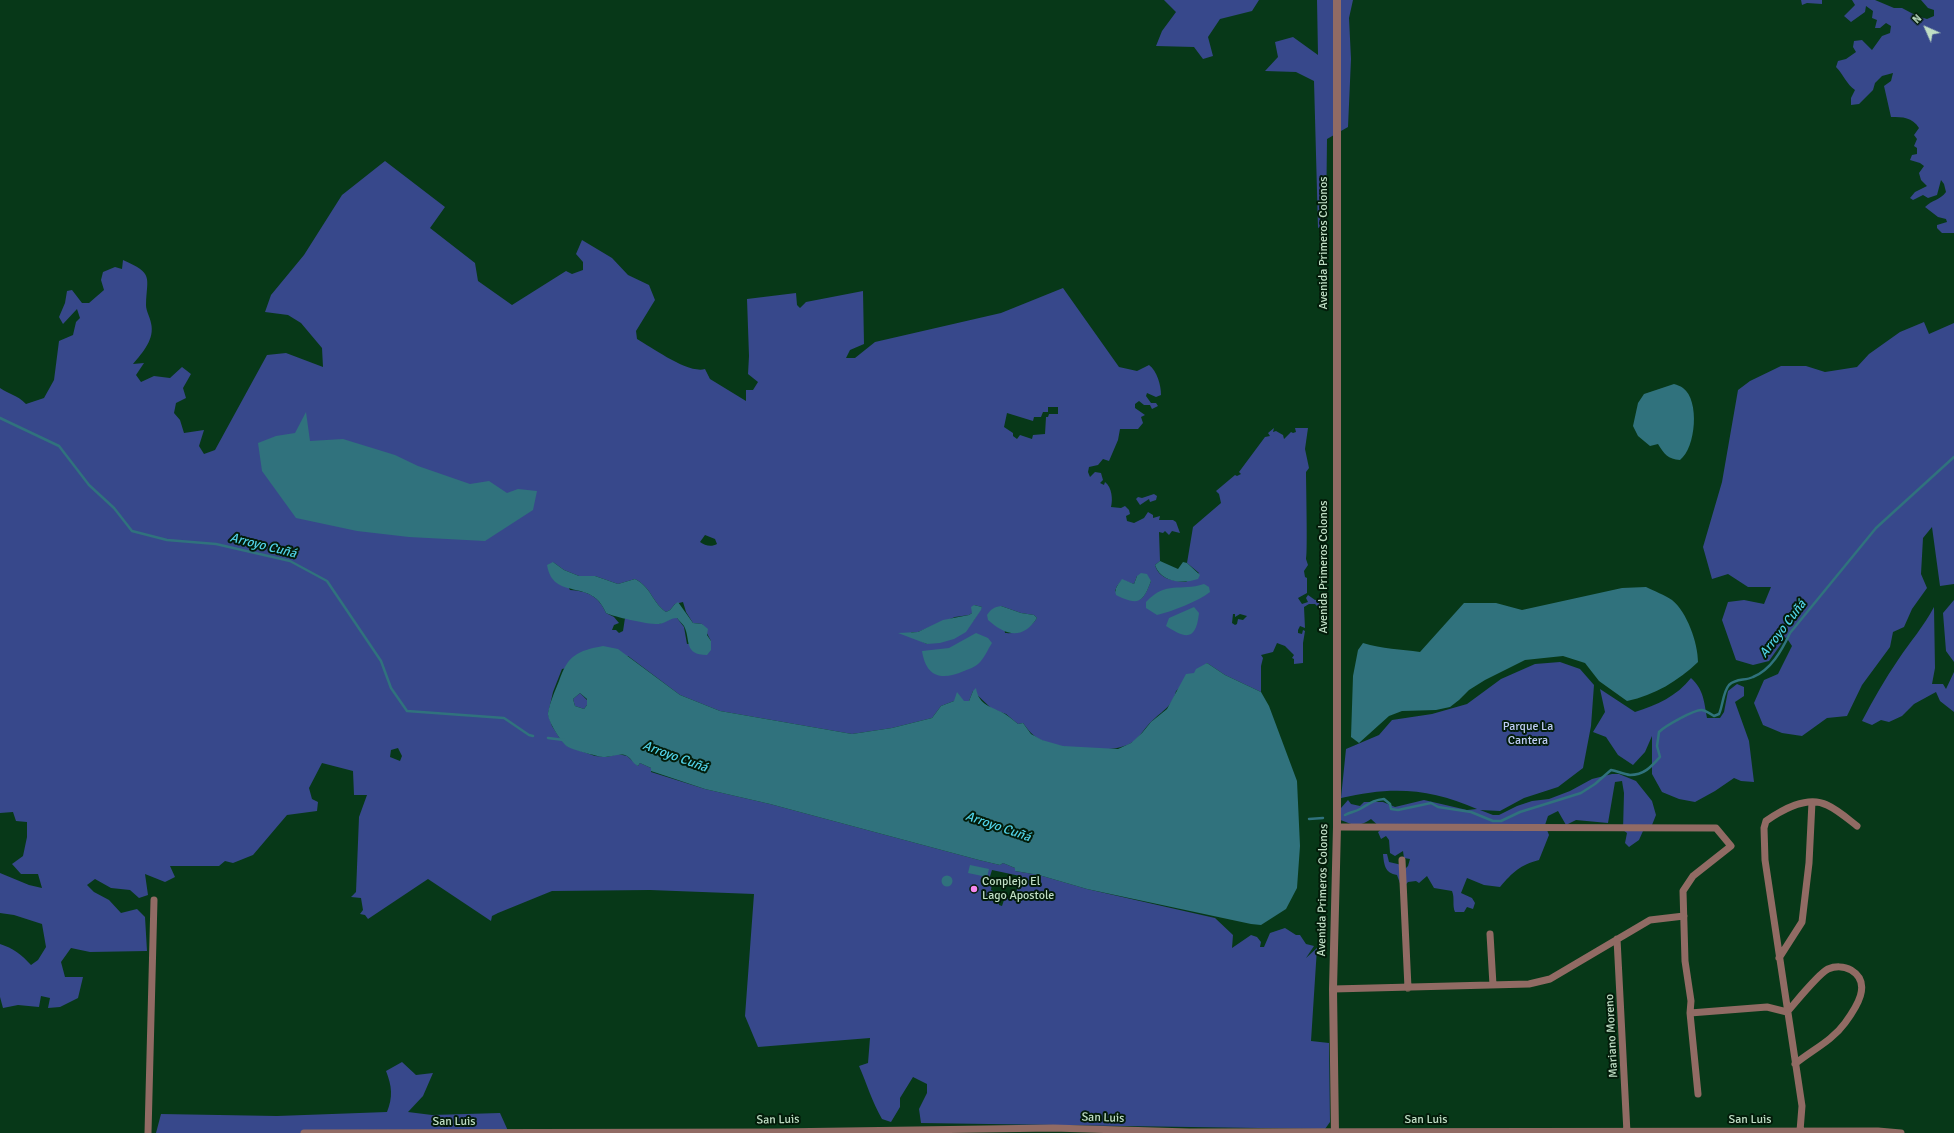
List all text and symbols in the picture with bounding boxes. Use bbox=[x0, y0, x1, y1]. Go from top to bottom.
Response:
north arrow bbox=[1906, 8, 1946, 48]
text: N bbox=[1910, 12, 1924, 26]
street label: Avenida Primeros Colonos bbox=[1317, 177, 1331, 309]
street label: Avenida Primeros Colonos bbox=[1317, 501, 1331, 633]
water label: Arroyo Cuñá bbox=[228, 530, 298, 562]
water label: Arroyo Cuñá bbox=[1756, 597, 1810, 661]
park label: Parque La Cantera bbox=[1503, 720, 1553, 748]
water label: Arroyo Cuñá bbox=[640, 738, 710, 776]
water label: Arroyo Cuñá bbox=[963, 809, 1033, 845]
street label: Avenida Primeros Colonos bbox=[1315, 823, 1331, 957]
place label: Conplejo El Lago Apostole bbox=[982, 875, 1054, 903]
marker: Conplejo El Lago Apostole bbox=[969, 884, 979, 894]
street label: Mariano Moreno bbox=[1603, 994, 1621, 1078]
street label: San Luis bbox=[1081, 1110, 1125, 1126]
street label: San Luis bbox=[756, 1112, 800, 1128]
street label: San Luis bbox=[1405, 1113, 1447, 1127]
street label: San Luis bbox=[1729, 1113, 1771, 1127]
street label: San Luis bbox=[433, 1115, 475, 1129]

